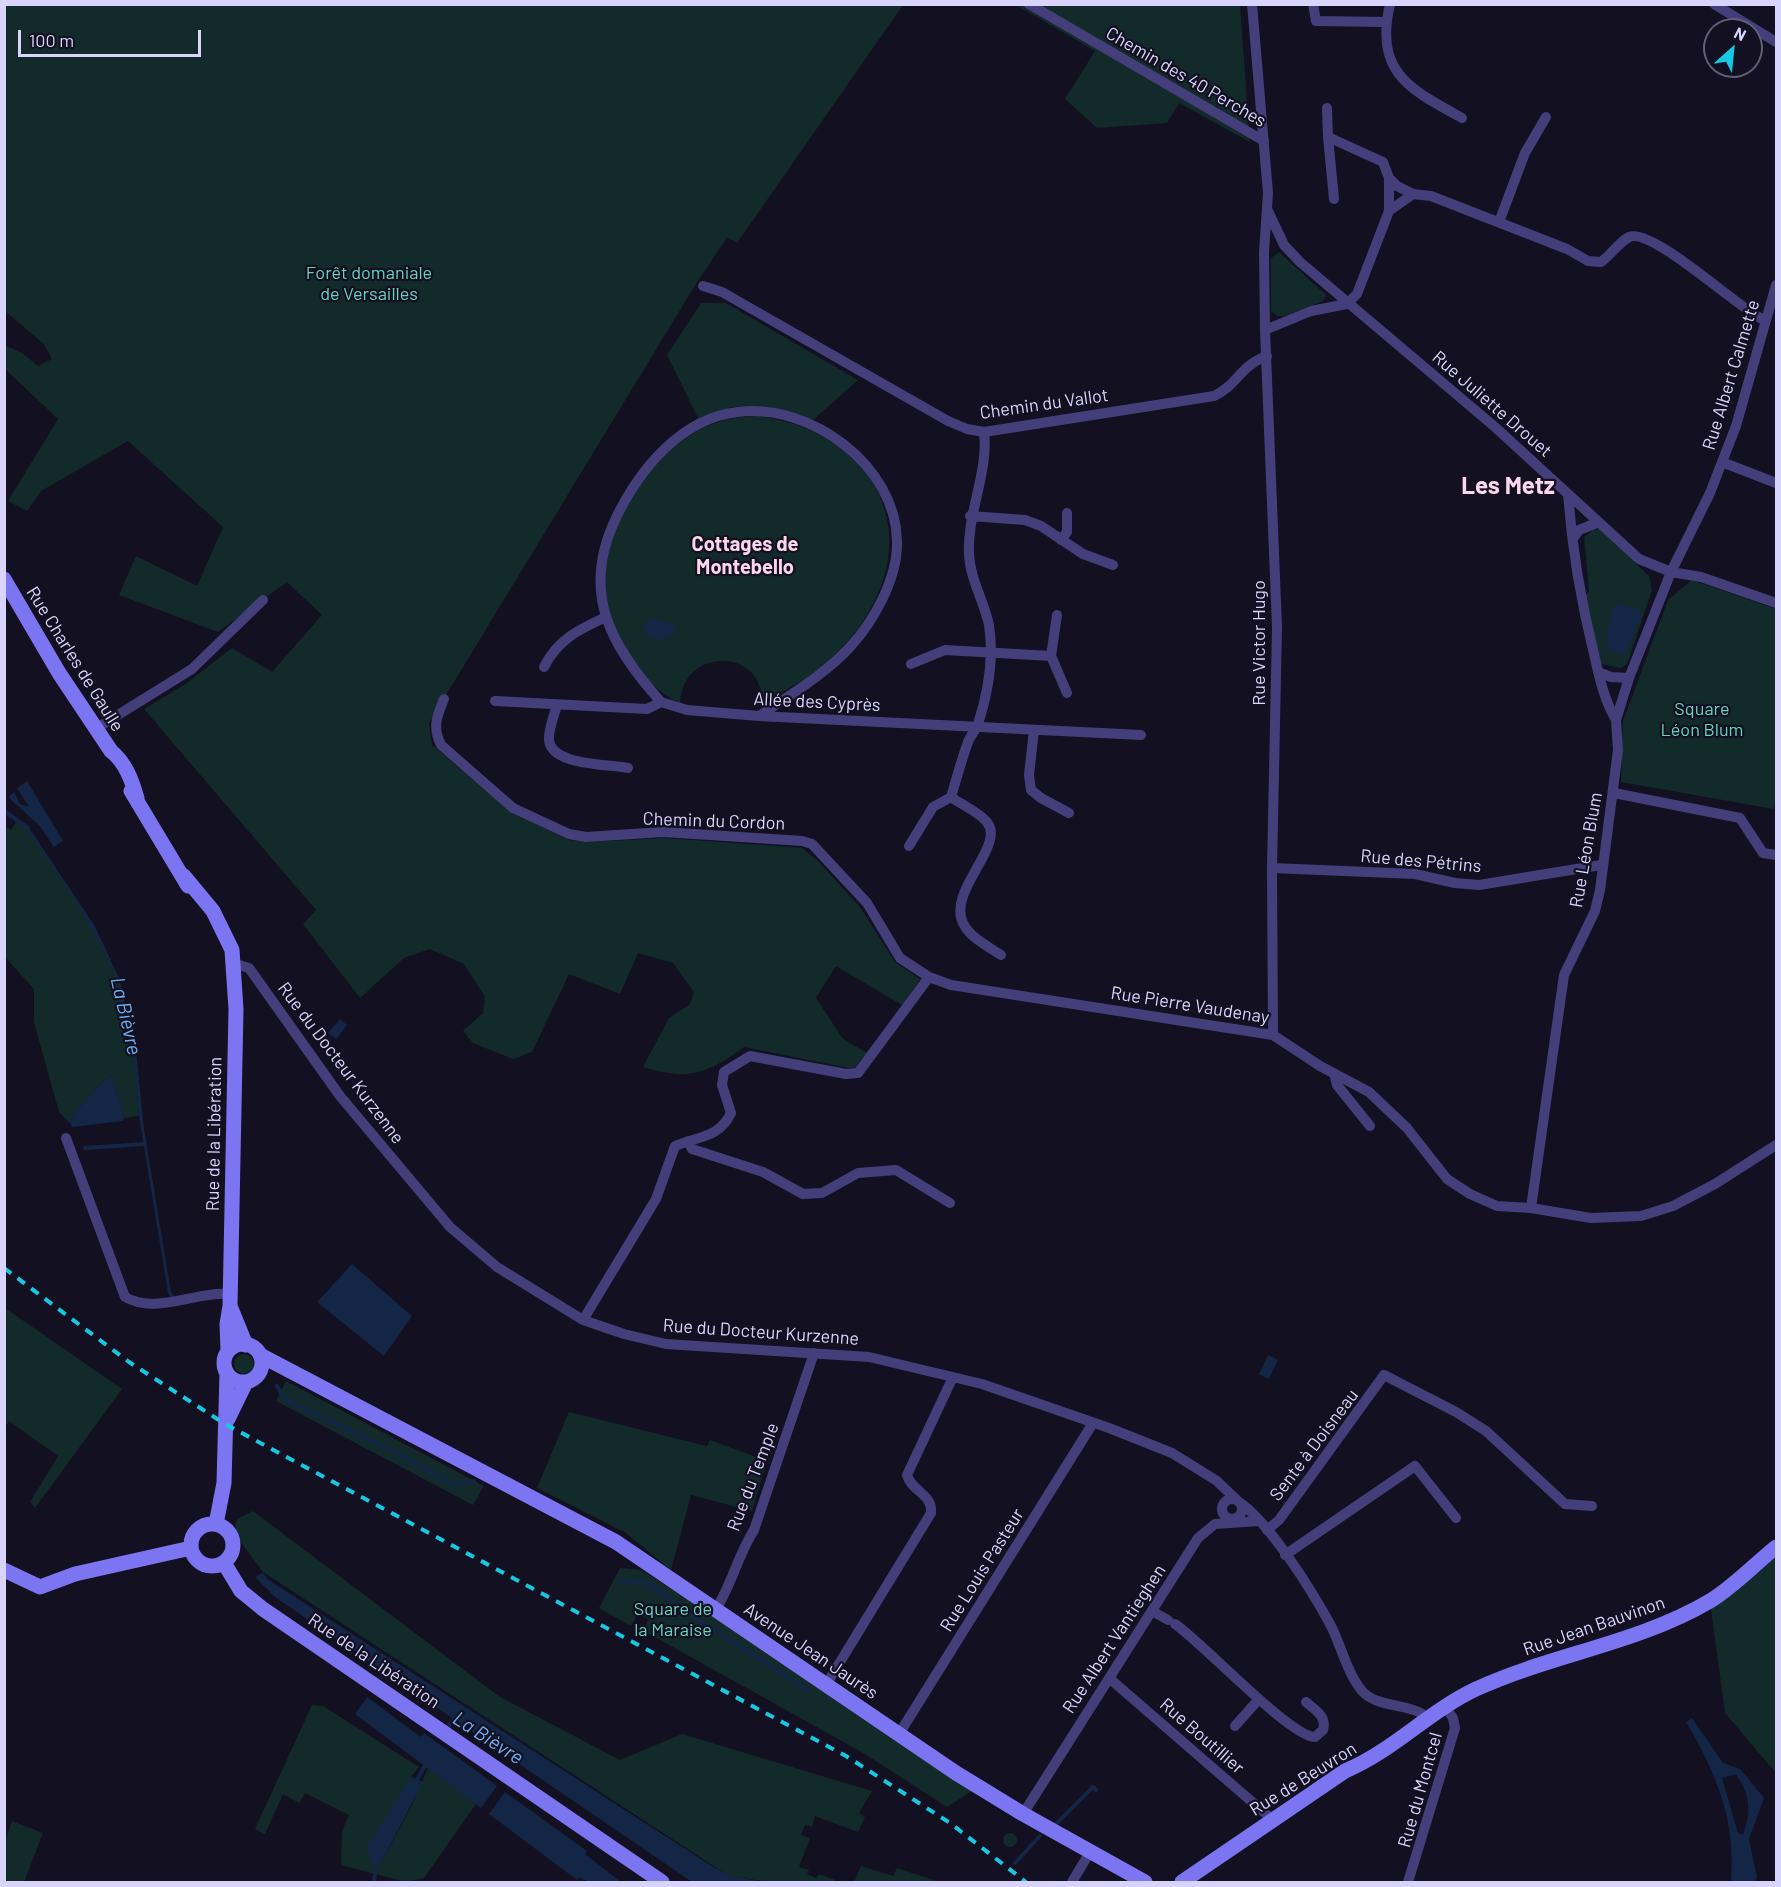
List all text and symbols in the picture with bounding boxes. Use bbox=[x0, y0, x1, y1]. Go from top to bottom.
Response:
scale bar bbox=[21, 18, 204, 56]
north arrow bbox=[1703, 18, 1763, 78]
street label: Chemin des 40 Perches bbox=[1102, 22, 1270, 132]
text: N bbox=[1731, 22, 1750, 44]
text: 100 m bbox=[29, 29, 74, 51]
park label: Forêt domaniale de Versailles bbox=[306, 262, 432, 304]
street label: Rue Albert Calmette bbox=[1698, 297, 1764, 453]
street label: Rue Juliette Drouet bbox=[1428, 346, 1556, 462]
street label: Chemin du Vallot bbox=[978, 384, 1110, 424]
district label: Les Metz bbox=[1461, 472, 1555, 500]
district label: Cottages de Montebello bbox=[692, 532, 798, 579]
street label: Rue Victor Hugo bbox=[1248, 580, 1270, 706]
street label: Rue Charles de Gaulle bbox=[22, 583, 128, 735]
street label: Allée des Cyprès bbox=[753, 688, 881, 716]
park label: Square Léon Blum bbox=[1661, 698, 1743, 740]
street label: Rue Léon Blum bbox=[1565, 791, 1607, 909]
street label: Chemin du Cordon bbox=[642, 808, 786, 834]
street label: Rue des Pétrins bbox=[1360, 845, 1482, 877]
water label: La Bièvre bbox=[105, 975, 147, 1057]
street label: Rue du Docteur Kurzenne bbox=[273, 978, 409, 1148]
street label: Rue Pierre Vaudenay bbox=[1109, 982, 1271, 1028]
street label: Rue de la Libération bbox=[202, 1057, 226, 1211]
street label: Rue du Docteur Kurzenne bbox=[662, 1314, 860, 1350]
street label: Sente à Doisneau bbox=[1265, 1385, 1363, 1505]
street label: Rue du Temple bbox=[722, 1420, 784, 1534]
street label: Rue Louis Pasteur bbox=[936, 1505, 1028, 1635]
street label: Rue Albert Vantieghen bbox=[1058, 1561, 1170, 1717]
street label: Rue Jean Bauvinon bbox=[1520, 1592, 1668, 1660]
park label: Square de la Maraise bbox=[634, 1598, 712, 1640]
street label: Avenue Jean Jaurès bbox=[740, 1598, 882, 1704]
street label: Rue de la Libération bbox=[304, 1609, 444, 1713]
street label: Rue Boutillier bbox=[1155, 1693, 1249, 1779]
water label: La Bièvre bbox=[448, 1706, 528, 1770]
street label: Rue du Montcel bbox=[1393, 1730, 1447, 1850]
street label: Rue de Beuvron bbox=[1246, 1738, 1360, 1820]

